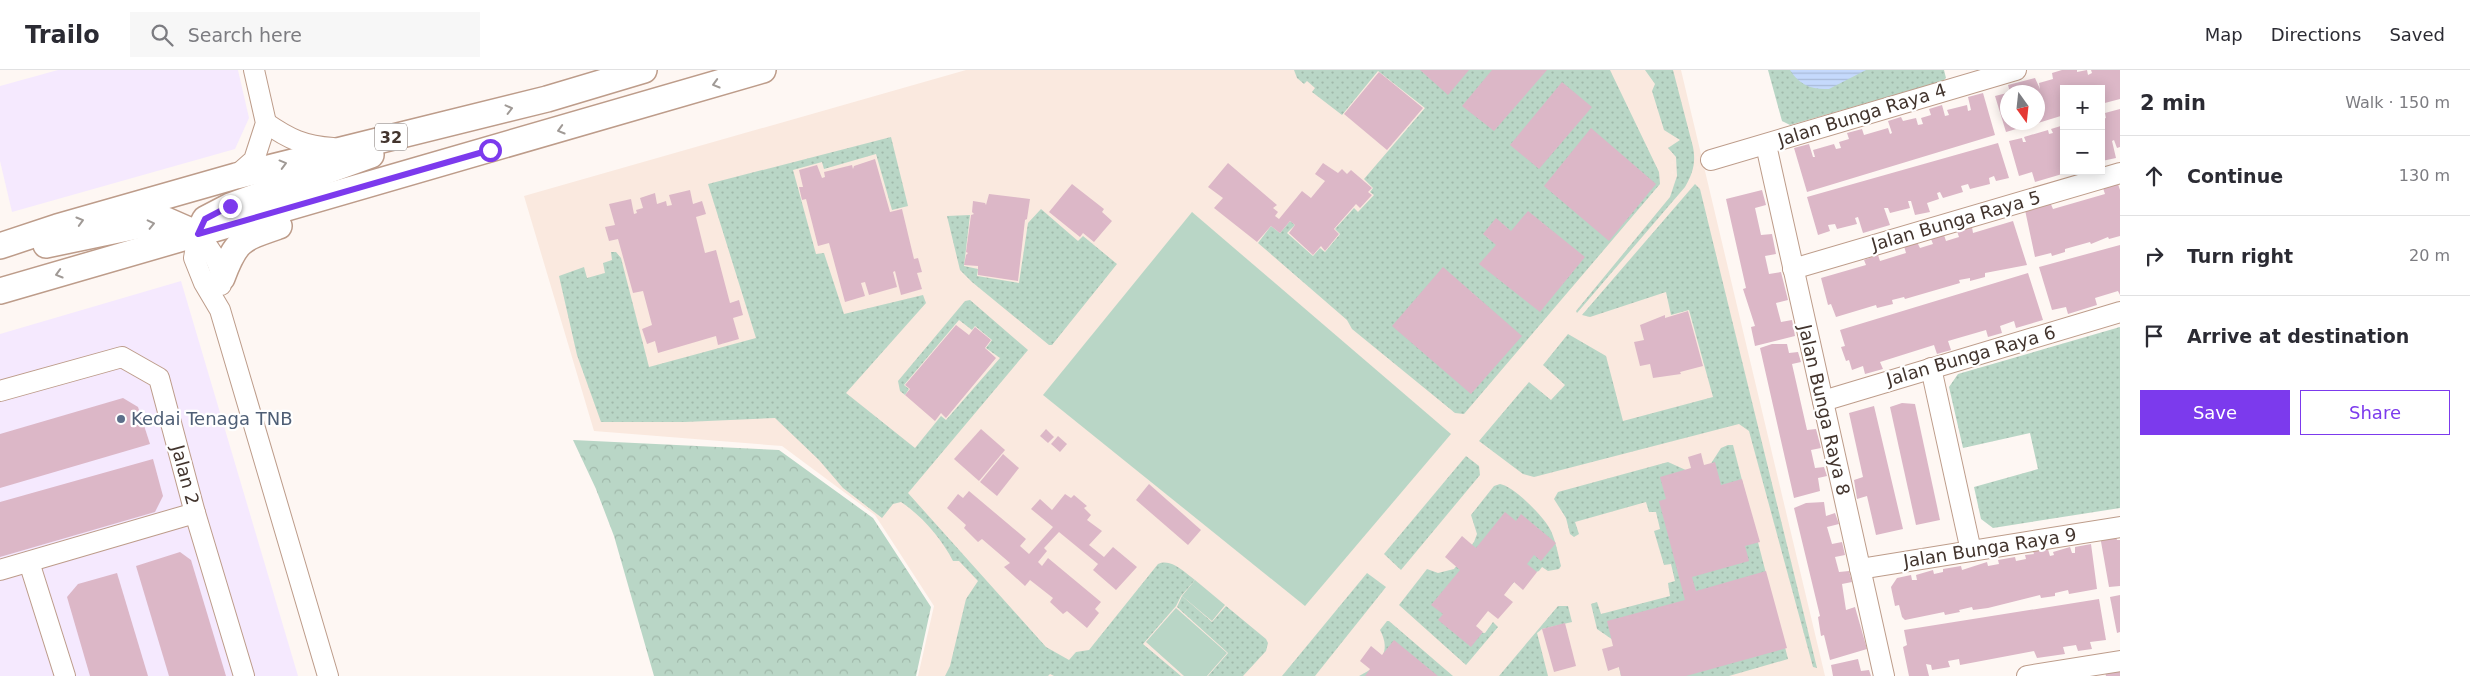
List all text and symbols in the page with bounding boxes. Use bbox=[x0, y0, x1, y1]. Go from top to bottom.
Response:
search box bbox=[130, 12, 480, 57]
text: Trailo bbox=[25, 21, 100, 49]
icon: search bbox=[148, 21, 176, 49]
text: Search here bbox=[188, 24, 302, 46]
text: Map bbox=[2205, 24, 2243, 45]
text: Directions bbox=[2271, 24, 2361, 45]
text: Saved bbox=[2389, 24, 2445, 45]
one-way arrow bbox=[713, 78, 721, 88]
street label: Jalan Bunga Raya 4 bbox=[1774, 79, 1949, 150]
north arrow bbox=[2000, 85, 2045, 130]
map controls bbox=[2060, 85, 2105, 175]
button: + bbox=[2060, 85, 2105, 130]
text: 2 min bbox=[2140, 91, 2206, 115]
text: Walk · 150 m bbox=[2345, 93, 2450, 112]
one-way arrow bbox=[504, 104, 512, 114]
road number: 32 bbox=[375, 124, 407, 150]
one-way arrow bbox=[557, 124, 565, 134]
button: − bbox=[2060, 130, 2105, 175]
route start bbox=[479, 139, 502, 162]
one-way arrow bbox=[278, 159, 286, 169]
icon: ahead bbox=[2140, 162, 2168, 190]
text: Continue bbox=[2187, 165, 2283, 187]
text: 130 m bbox=[2399, 166, 2450, 185]
street label: Jalan Bunga Raya 5 bbox=[1868, 186, 2043, 255]
route end bbox=[219, 195, 242, 218]
one-way arrow bbox=[75, 216, 83, 226]
one-way arrow bbox=[147, 219, 156, 230]
icon: right bbox=[2140, 242, 2168, 270]
text: Turn right bbox=[2187, 245, 2293, 267]
text: 20 m bbox=[2409, 246, 2450, 265]
one-way arrow bbox=[56, 269, 64, 279]
street label: Jalan Bunga Raya 8 bbox=[1794, 321, 1854, 497]
street label: Jalan Bunga Raya 6 bbox=[1883, 321, 2058, 390]
icon: arrive bbox=[2140, 322, 2168, 350]
text: Arrive at destination bbox=[2187, 325, 2409, 347]
button: Save bbox=[2140, 390, 2290, 435]
button: Share bbox=[2300, 390, 2450, 435]
place label: Kedai Tenaga TNB bbox=[131, 408, 293, 429]
marker: Kedai Tenaga TNB bbox=[115, 413, 127, 425]
street label: Jalan 2 bbox=[167, 442, 204, 507]
street label: Jalan Bunga Raya 9 bbox=[1901, 523, 2078, 572]

